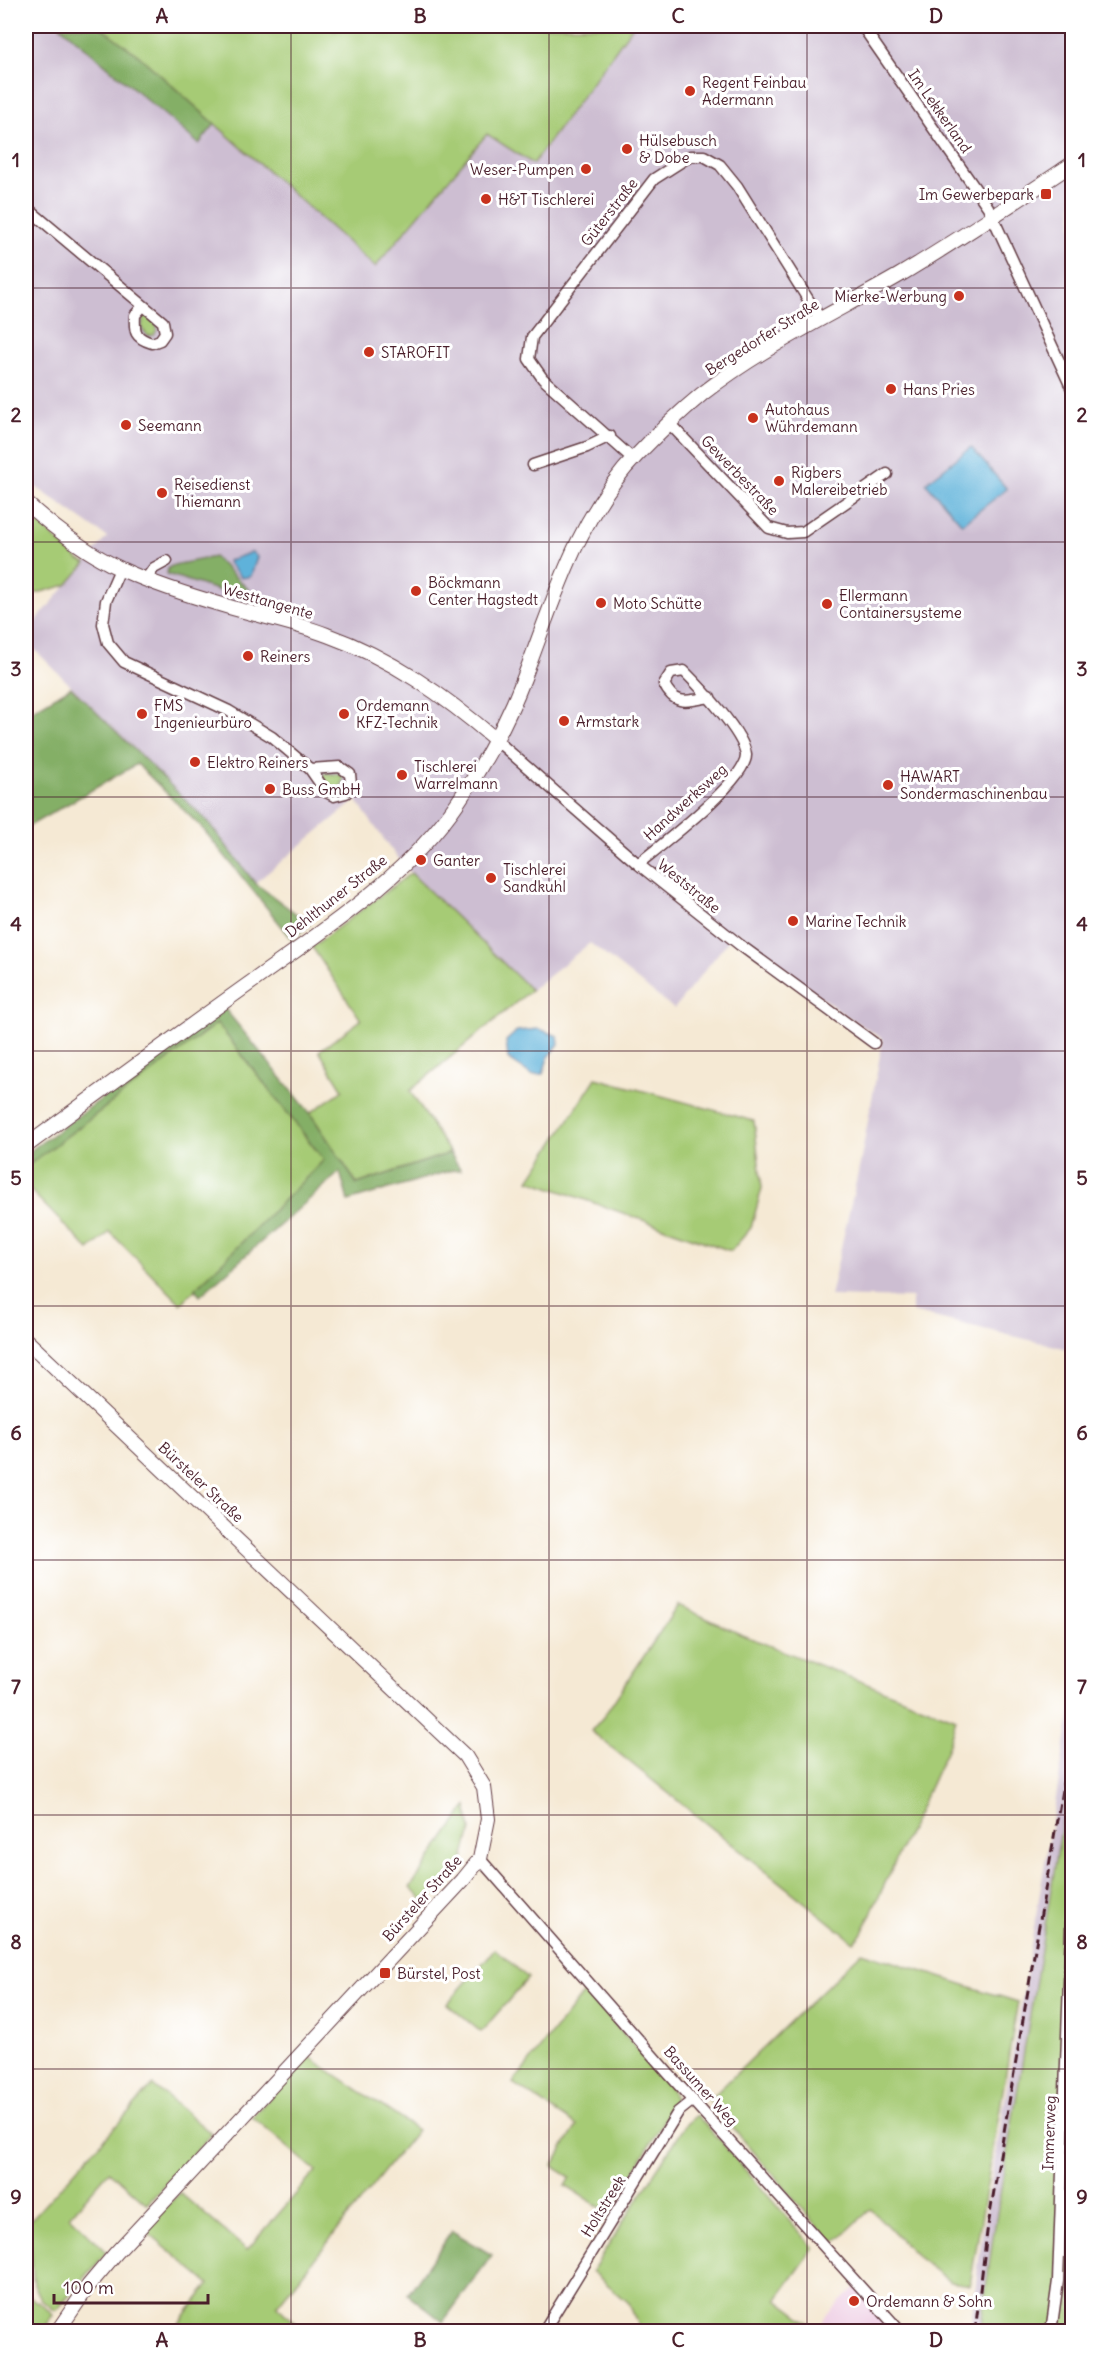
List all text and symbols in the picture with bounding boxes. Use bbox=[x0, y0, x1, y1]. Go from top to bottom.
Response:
text: A bbox=[156, 3, 169, 28]
text: B bbox=[413, 3, 427, 28]
text: C bbox=[671, 3, 685, 28]
text: D bbox=[929, 3, 943, 28]
street label: Im Lekkerland bbox=[904, 66, 976, 157]
place label: Regent Feinbau Adermann bbox=[702, 73, 807, 109]
marker: Regent Feinbau Adermann bbox=[683, 84, 697, 98]
place label: Hülsebusch & Dobe bbox=[639, 131, 717, 167]
marker: Hülsebusch & Dobe bbox=[620, 142, 634, 156]
text: 1 bbox=[12, 147, 20, 172]
text: 1 bbox=[1078, 147, 1086, 172]
place label: Weser-Pumpen bbox=[470, 160, 574, 179]
marker: Weser-Pumpen bbox=[579, 162, 593, 176]
street label: Güterstraße bbox=[576, 174, 642, 250]
place label: Im Gewerbepark bbox=[919, 185, 1034, 204]
marker: Im Gewerbepark bbox=[1039, 187, 1053, 201]
place label: H&T Tischlerei bbox=[498, 190, 594, 209]
marker: H&T Tischlerei bbox=[479, 192, 493, 206]
place label: Mierke-Werbung bbox=[834, 287, 947, 306]
marker: Mierke-Werbung bbox=[952, 289, 966, 303]
street label: Bergedorfer Straße bbox=[702, 295, 822, 379]
place label: STAROFIT bbox=[381, 343, 450, 362]
marker: STAROFIT bbox=[362, 345, 376, 359]
place label: Hans Pries bbox=[903, 380, 975, 399]
marker: Hans Pries bbox=[884, 382, 898, 396]
place label: Autohaus Wührdemann bbox=[765, 400, 858, 436]
text: 2 bbox=[11, 402, 22, 427]
text: 2 bbox=[1077, 402, 1088, 427]
marker: Autohaus Wührdemann bbox=[746, 411, 760, 425]
place label: Seemann bbox=[138, 416, 202, 435]
marker: Seemann bbox=[119, 418, 133, 432]
street label: Gewerbestraße bbox=[697, 431, 783, 519]
place label: Rigbers Malereibetrieb bbox=[791, 463, 887, 499]
marker: Rigbers Malereibetrieb bbox=[772, 474, 786, 488]
place label: Reisedienst Thiemann bbox=[174, 475, 250, 511]
marker: Reisedienst Thiemann bbox=[155, 486, 169, 500]
place label: Böckmann Center Hagstedt bbox=[428, 573, 538, 609]
street label: Westtangente bbox=[221, 579, 315, 623]
marker: Böckmann Center Hagstedt bbox=[409, 584, 423, 598]
place label: Ellermann Containersysteme bbox=[839, 586, 962, 622]
place label: Moto Schütte bbox=[613, 594, 702, 613]
marker: Moto Schütte bbox=[594, 596, 608, 610]
marker: Ellermann Containersysteme bbox=[820, 597, 834, 611]
place label: Reiners bbox=[260, 647, 311, 666]
marker: Reiners bbox=[241, 649, 255, 663]
text: 3 bbox=[10, 656, 22, 681]
text: 3 bbox=[1076, 656, 1088, 681]
place label: FMS Ingenieurbüro bbox=[154, 696, 252, 732]
place label: Ordemann KFZ-Technik bbox=[356, 696, 438, 732]
marker: FMS Ingenieurbüro bbox=[135, 707, 149, 721]
marker: Ordemann KFZ-Technik bbox=[337, 707, 351, 721]
place label: Armstark bbox=[576, 712, 639, 731]
marker: Armstark bbox=[557, 714, 571, 728]
place label: Elektro Reiners bbox=[207, 753, 309, 772]
marker: Elektro Reiners bbox=[188, 755, 202, 769]
place label: Tischlerei Warrelmann bbox=[414, 757, 498, 793]
street label: Handwerksweg bbox=[639, 760, 731, 844]
place label: HAWART Sondermaschinenbau bbox=[900, 767, 1048, 803]
marker: Tischlerei Warrelmann bbox=[395, 768, 409, 782]
marker: HAWART Sondermaschinenbau bbox=[881, 778, 895, 792]
place label: Buss GmbH bbox=[282, 780, 361, 799]
marker: Buss GmbH bbox=[263, 782, 277, 796]
street label: Dehlthuner Straße bbox=[281, 850, 391, 942]
place label: Ganter bbox=[433, 851, 480, 870]
marker: Ganter bbox=[414, 853, 428, 867]
street label: Weststraße bbox=[654, 855, 724, 917]
place label: Tischlerei Sandkuhl bbox=[503, 860, 566, 896]
marker: Tischlerei Sandkuhl bbox=[484, 871, 498, 885]
text: 4 bbox=[10, 911, 22, 936]
text: 4 bbox=[1076, 911, 1088, 936]
place label: Marine Technik bbox=[805, 912, 907, 931]
marker: Marine Technik bbox=[786, 914, 800, 928]
text: 5 bbox=[10, 1165, 22, 1190]
text: 5 bbox=[1076, 1165, 1088, 1190]
text: 6 bbox=[10, 1420, 22, 1445]
text: 6 bbox=[1076, 1420, 1088, 1445]
street label: Bürsteler Straße bbox=[154, 1438, 248, 1526]
text: 7 bbox=[11, 1674, 21, 1699]
text: 7 bbox=[1077, 1674, 1087, 1699]
street label: Bürsteler Straße bbox=[378, 1851, 466, 1945]
text: 8 bbox=[10, 1929, 22, 1954]
text: 8 bbox=[1076, 1929, 1088, 1954]
place label: Bürstel, Post bbox=[397, 1964, 481, 1983]
marker: Bürstel, Post bbox=[378, 1966, 392, 1980]
street label: Bassumer Weg bbox=[660, 2042, 742, 2130]
street label: Immerweg bbox=[1038, 2095, 1060, 2171]
street label: Holtstreek bbox=[577, 2171, 630, 2240]
text: 9 bbox=[10, 2184, 22, 2209]
text: 9 bbox=[1076, 2184, 1088, 2209]
scale bar bbox=[54, 2267, 208, 2305]
text: 100 m bbox=[63, 2276, 114, 2299]
place label: Ordemann & Sohn bbox=[866, 2292, 993, 2311]
marker: Ordemann & Sohn bbox=[847, 2294, 861, 2308]
text: A bbox=[156, 2327, 169, 2352]
text: B bbox=[413, 2327, 427, 2352]
text: C bbox=[671, 2327, 685, 2352]
text: D bbox=[929, 2327, 943, 2352]

